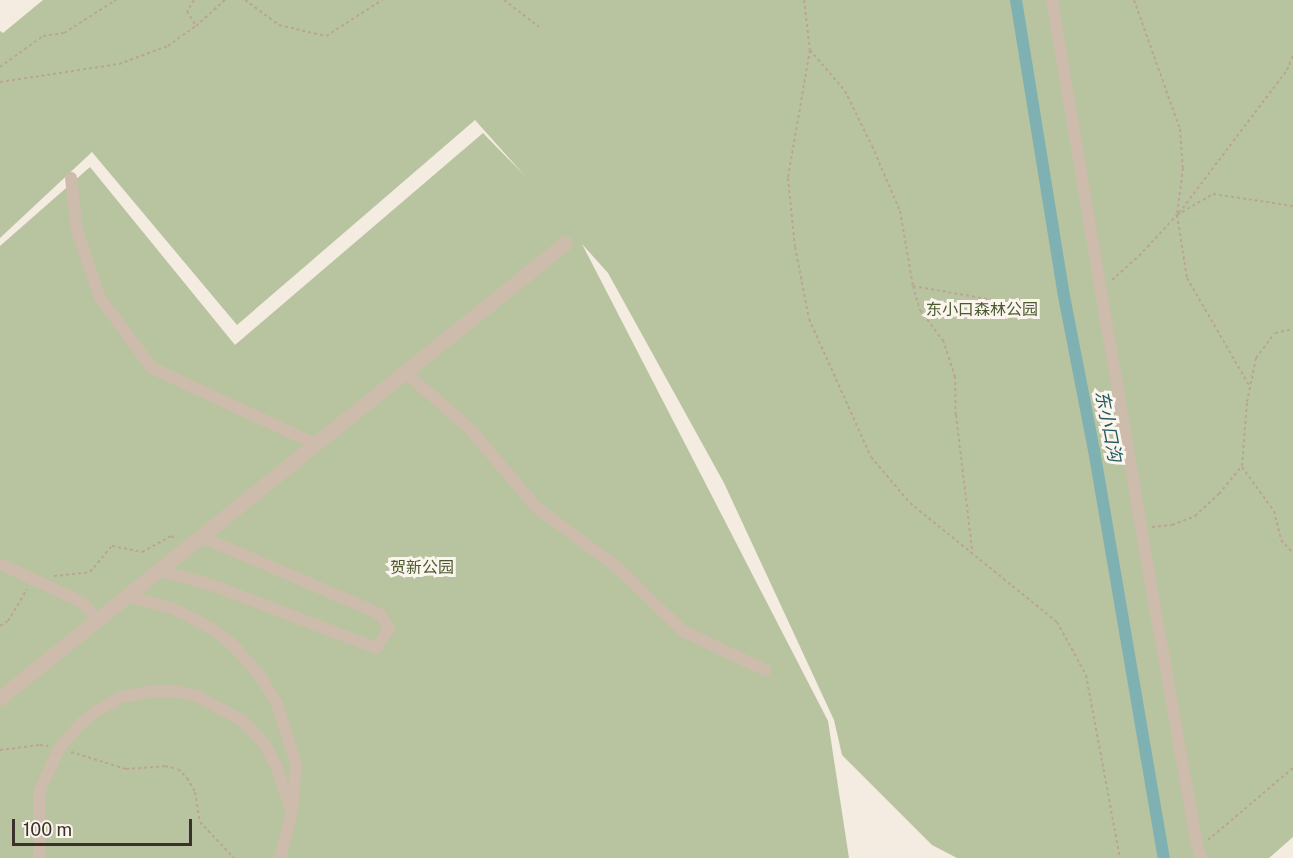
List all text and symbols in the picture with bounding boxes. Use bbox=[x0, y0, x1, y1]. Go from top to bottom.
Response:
park label: 东小口森林公园 bbox=[926, 300, 1038, 320]
water label: 东小口沟 bbox=[1091, 389, 1125, 463]
park label: 贺新公园 bbox=[390, 558, 454, 578]
scale bar bbox=[15, 807, 195, 845]
text: 100 m bbox=[23, 819, 72, 840]

